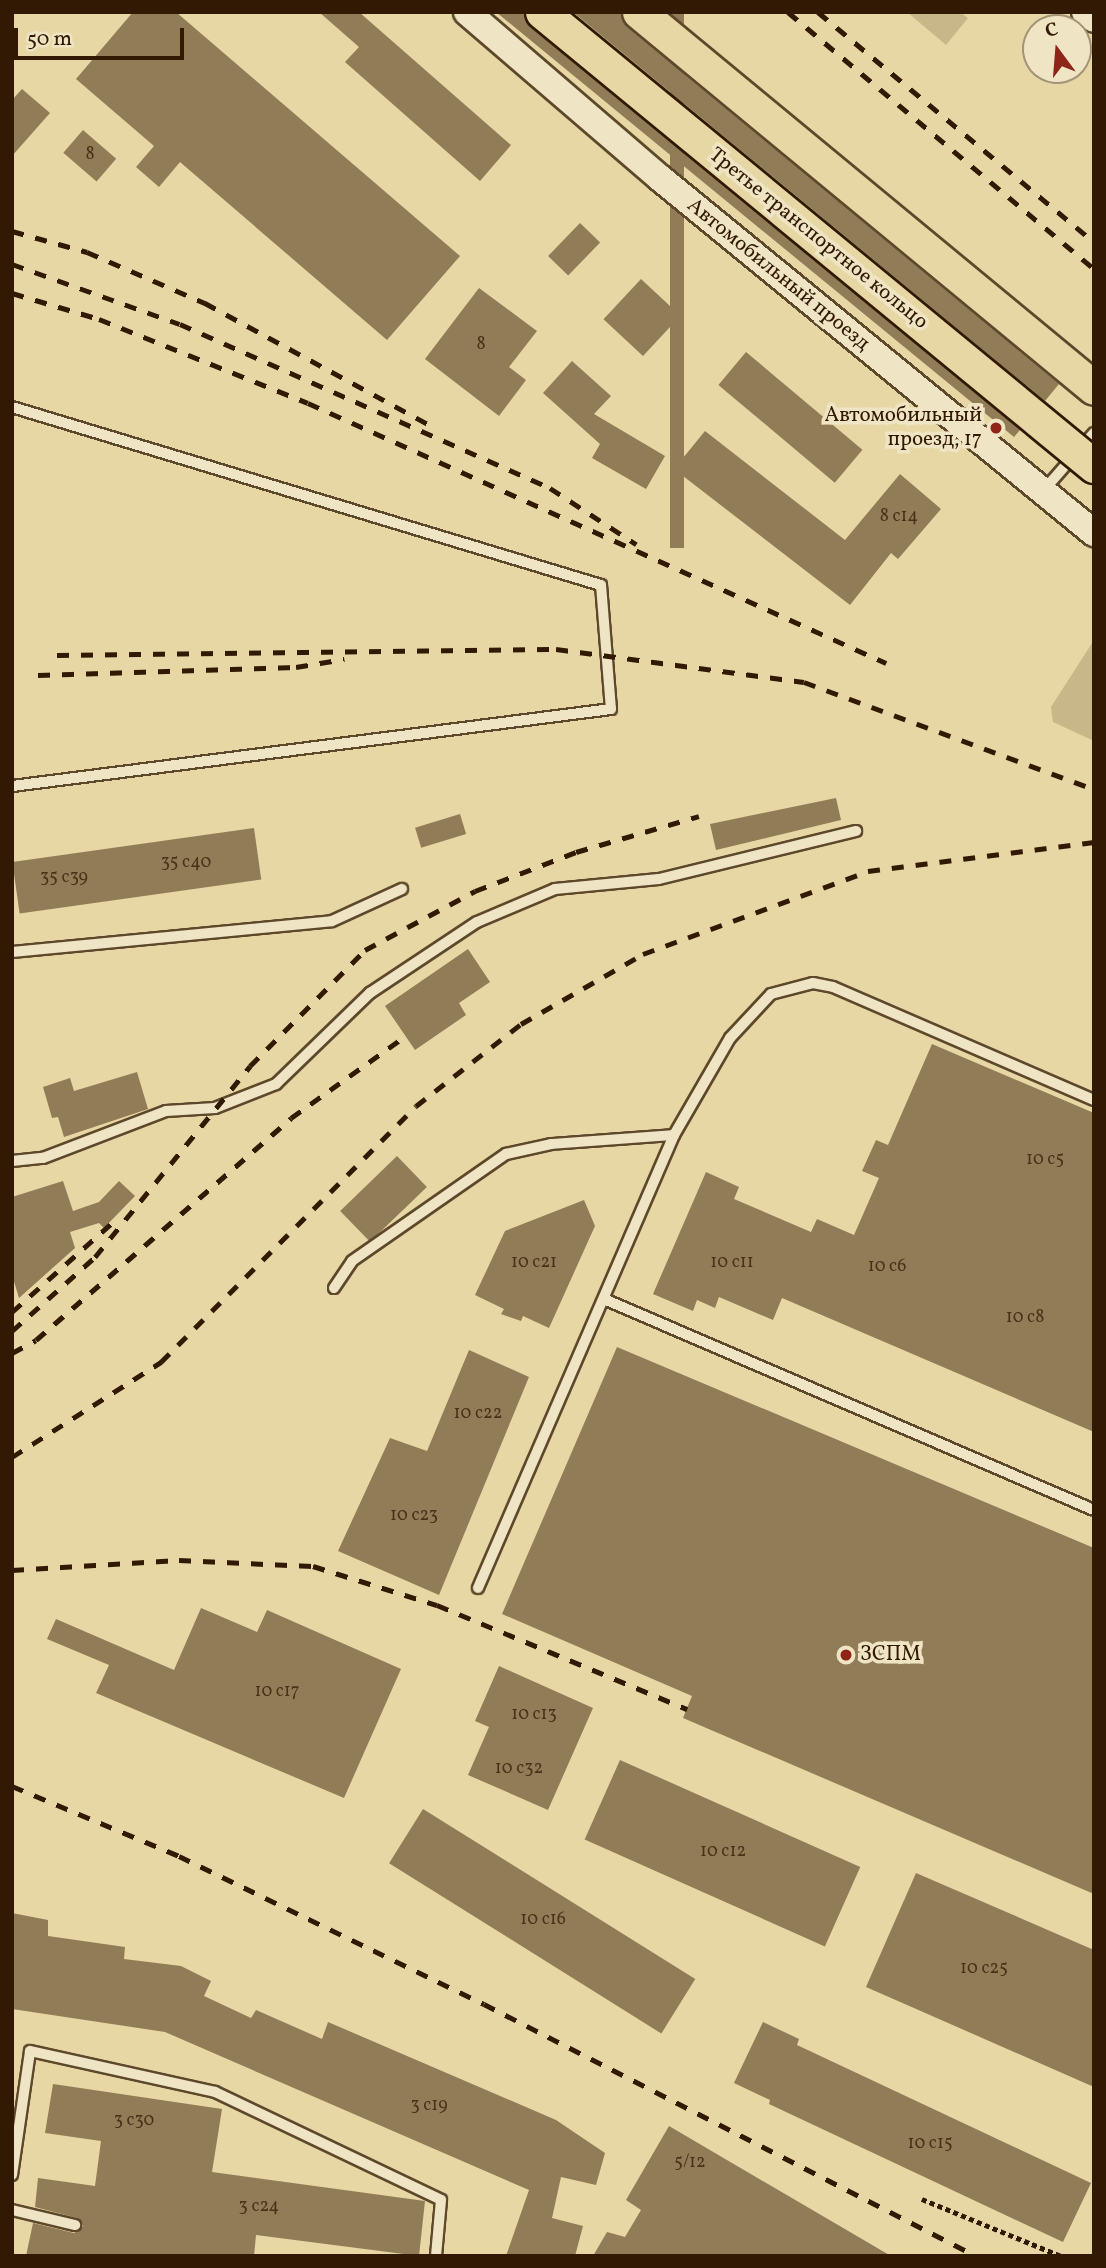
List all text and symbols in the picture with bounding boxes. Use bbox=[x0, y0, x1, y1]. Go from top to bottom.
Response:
scale bar bbox=[18, 14, 187, 58]
north arrow bbox=[1022, 14, 1092, 84]
text: С bbox=[1042, 17, 1061, 45]
text: 50 m bbox=[27, 25, 72, 54]
street label: Третье транспортное кольцо bbox=[703, 143, 933, 335]
house number: 8 bbox=[85, 144, 95, 166]
street label: Автомобильный проезд bbox=[681, 193, 875, 357]
house number: 8 bbox=[476, 334, 486, 356]
place label: Автомобильный проезд, 17 bbox=[824, 403, 982, 453]
marker: Автомобильный проезд, 17 bbox=[988, 420, 1004, 436]
house number: 8 с14 bbox=[880, 506, 918, 528]
house number: 35 с40 bbox=[161, 852, 211, 874]
house number: 35 с39 bbox=[40, 867, 88, 889]
house number: 10 с5 bbox=[1026, 1149, 1064, 1171]
house number: 10 с21 bbox=[511, 1252, 557, 1274]
house number: 10 с11 bbox=[710, 1252, 754, 1274]
house number: 10 с6 bbox=[868, 1256, 906, 1278]
house number: 10 с8 bbox=[1006, 1307, 1044, 1329]
house number: 10 с22 bbox=[454, 1403, 502, 1425]
house number: 10 с23 bbox=[390, 1505, 438, 1527]
place label: ЗСПМ bbox=[860, 1642, 921, 1668]
marker: ЗСПМ bbox=[838, 1647, 854, 1663]
house number: 10 с17 bbox=[254, 1681, 300, 1703]
house number: 10 с13 bbox=[511, 1704, 557, 1726]
house number: 10 с32 bbox=[495, 1758, 543, 1780]
house number: 10 с12 bbox=[700, 1841, 746, 1863]
house number: 10 с16 bbox=[520, 1909, 566, 1931]
house number: 10 с25 bbox=[960, 1958, 1008, 1980]
house number: 3 с19 bbox=[410, 2095, 448, 2117]
house number: 3 с30 bbox=[114, 2110, 154, 2132]
house number: 10 с15 bbox=[907, 2133, 953, 2155]
house number: 5/12 bbox=[674, 2152, 706, 2174]
house number: 3 с24 bbox=[239, 2196, 279, 2218]

